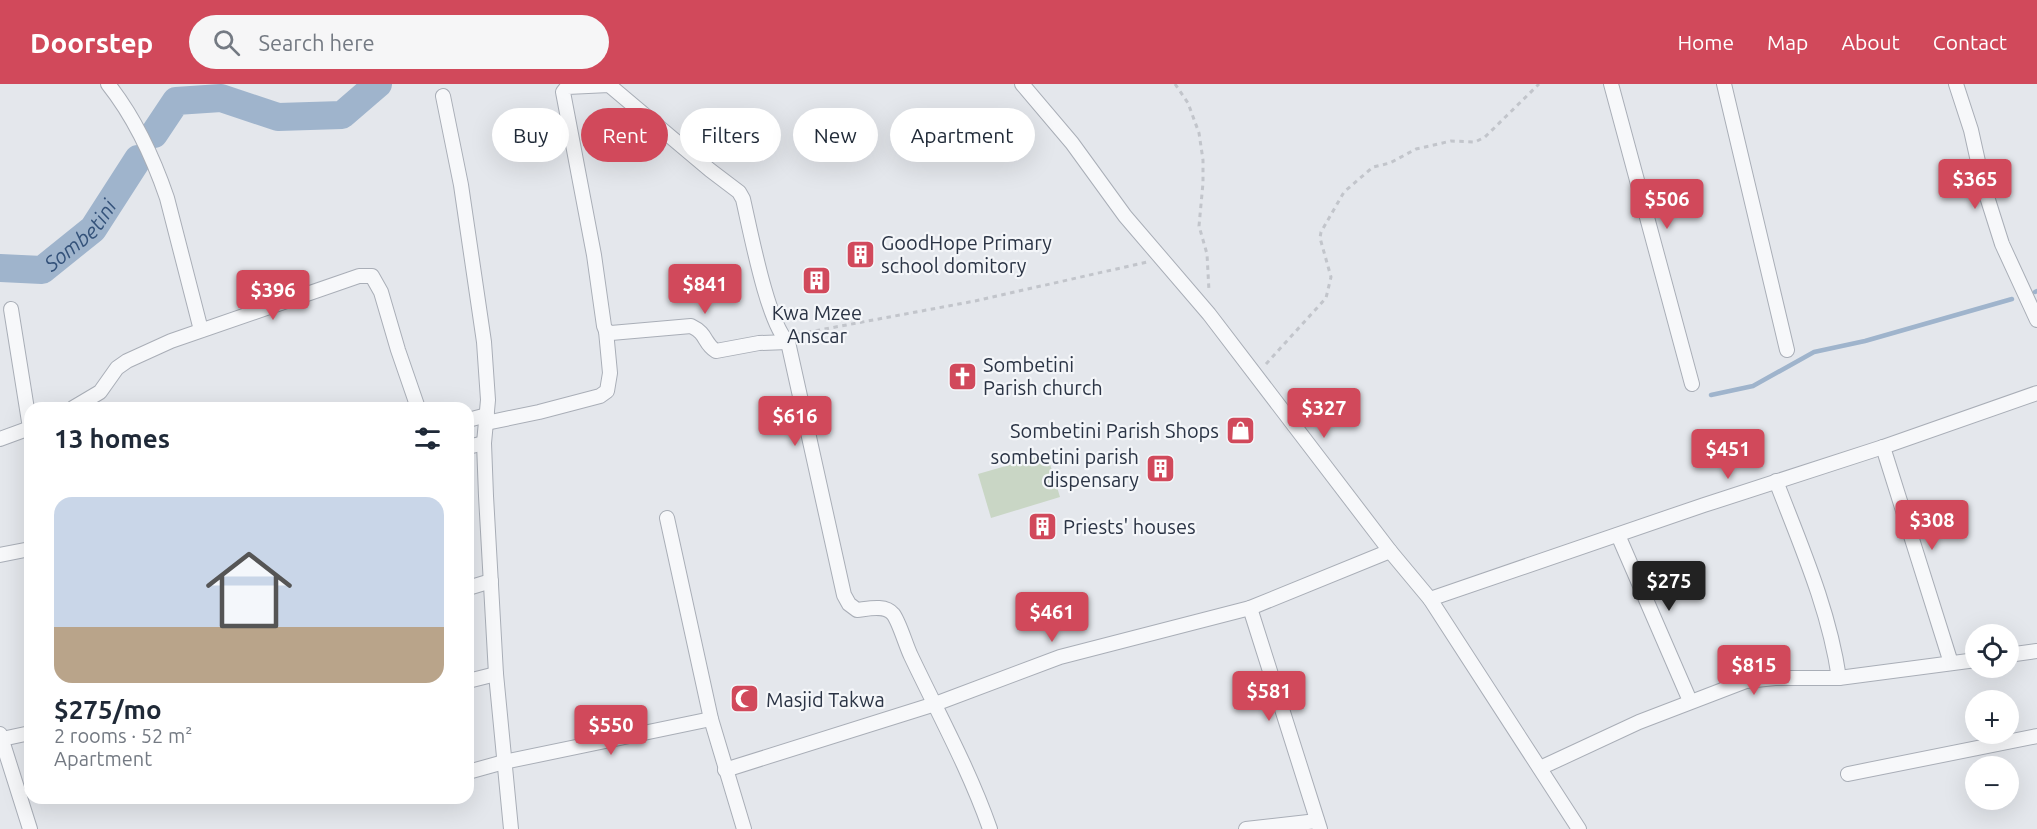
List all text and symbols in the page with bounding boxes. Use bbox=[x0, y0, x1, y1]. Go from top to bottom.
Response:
search box bbox=[189, 15, 609, 69]
icon: search bbox=[210, 26, 243, 59]
text: Doorstep bbox=[30, 27, 153, 58]
text: Search here bbox=[258, 30, 375, 55]
text: Home bbox=[1677, 30, 1734, 54]
text: Map bbox=[1767, 30, 1808, 54]
text: About bbox=[1841, 30, 1900, 54]
text: Contact bbox=[1933, 30, 2007, 54]
chip: Buy bbox=[492, 108, 569, 162]
chip: Rent bbox=[581, 108, 668, 162]
chip: Filters bbox=[680, 108, 781, 162]
chip: New bbox=[793, 108, 878, 162]
chip: Apartment bbox=[890, 108, 1035, 162]
pin: $365 bbox=[1939, 159, 2011, 210]
text: $365 bbox=[1952, 167, 1998, 190]
pin: $506 bbox=[1631, 179, 1703, 230]
text: $506 bbox=[1644, 187, 1690, 210]
water label: Sombetini bbox=[38, 195, 121, 276]
place label: GoodHope Primary school domitory bbox=[881, 231, 1052, 277]
building icon: GoodHope Primary school domitory bbox=[844, 238, 876, 270]
pin: $841 bbox=[669, 264, 741, 315]
building icon: Kwa Mzee Anscar bbox=[801, 265, 833, 297]
pin: $396 bbox=[237, 270, 309, 321]
text: $841 bbox=[682, 272, 728, 295]
text: $396 bbox=[250, 278, 296, 301]
place label: Kwa Mzee Anscar bbox=[772, 301, 862, 347]
place label: Sombetini Parish church bbox=[983, 353, 1103, 399]
church icon: Sombetini Parish church bbox=[946, 360, 978, 392]
pin: $327 bbox=[1288, 388, 1360, 439]
pin: $616 bbox=[759, 396, 831, 447]
text: $327 bbox=[1301, 396, 1347, 419]
text: $616 bbox=[772, 404, 818, 427]
shop icon: Sombetini Parish Shops bbox=[1224, 414, 1256, 446]
place label: Sombetini Parish Shops bbox=[1010, 419, 1219, 442]
icon: filters bbox=[411, 422, 444, 455]
text: 13 homes bbox=[54, 424, 170, 453]
pin: $451 bbox=[1692, 429, 1764, 480]
text: $451 bbox=[1705, 437, 1751, 460]
place label: sombetini parish dispensary bbox=[991, 445, 1139, 491]
building icon: sombetini parish dispensary bbox=[1144, 452, 1176, 484]
pin: $308 bbox=[1896, 500, 1968, 551]
text: $308 bbox=[1909, 508, 1955, 531]
building icon: Priests' houses bbox=[1026, 510, 1058, 542]
place label: Priests' houses bbox=[1063, 515, 1196, 538]
icon: home bbox=[195, 536, 303, 644]
pin: $275 bbox=[1633, 561, 1705, 612]
text: $275 bbox=[1646, 569, 1692, 592]
pin: $461 bbox=[1016, 592, 1088, 643]
text: $461 bbox=[1029, 600, 1075, 623]
map controls bbox=[1965, 624, 2019, 810]
button: locate bbox=[1965, 624, 2019, 678]
pin: $815 bbox=[1718, 645, 1790, 696]
text: $815 bbox=[1731, 653, 1777, 676]
pin: $581 bbox=[1233, 671, 1305, 722]
text: $581 bbox=[1246, 679, 1292, 702]
mosque icon: Masjid Takwa bbox=[729, 683, 761, 715]
place label: Masjid Takwa bbox=[766, 688, 885, 711]
button: + bbox=[1965, 690, 2019, 744]
text: $275/mo bbox=[54, 695, 162, 724]
pin: $550 bbox=[575, 705, 647, 756]
text: $550 bbox=[588, 713, 634, 736]
text: 2 rooms · 52 m² bbox=[54, 724, 192, 747]
text: Apartment bbox=[54, 747, 152, 770]
button: − bbox=[1965, 756, 2019, 810]

